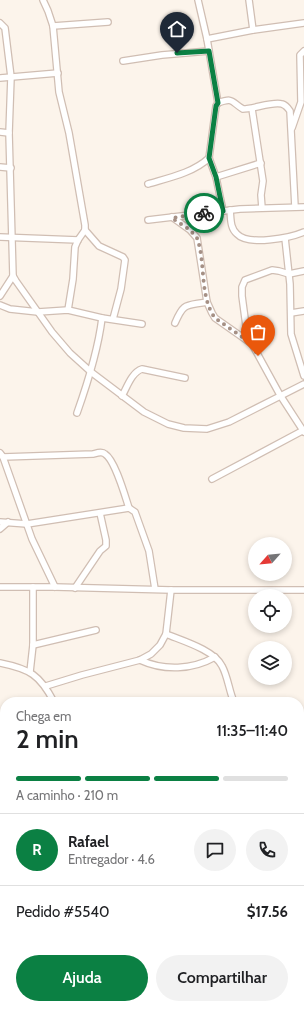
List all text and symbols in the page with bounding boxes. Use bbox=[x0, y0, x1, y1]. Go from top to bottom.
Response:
pin bbox=[160, 12, 194, 53]
icon: home bbox=[166, 18, 188, 40]
courier bbox=[184, 193, 224, 233]
icon: bike bbox=[193, 202, 215, 224]
pin bbox=[241, 315, 275, 356]
icon: bag bbox=[247, 321, 269, 343]
north arrow bbox=[248, 537, 292, 581]
map controls bbox=[248, 537, 292, 685]
button: locate bbox=[248, 589, 292, 633]
button: layers bbox=[248, 641, 292, 685]
text: Chega em bbox=[16, 708, 71, 724]
text: 11:35–11:40 bbox=[216, 722, 288, 740]
text: 2 min bbox=[16, 723, 79, 755]
text: A caminho · 210 m bbox=[16, 787, 118, 803]
button: chat bbox=[194, 829, 236, 871]
button: phone bbox=[246, 829, 288, 871]
text: Rafael bbox=[68, 833, 109, 851]
text: R bbox=[32, 841, 42, 859]
text: Entregador · 4.6 bbox=[68, 851, 155, 867]
text: Pedido #5540 bbox=[16, 903, 109, 921]
text: $17.56 bbox=[247, 903, 288, 921]
button: Ajuda bbox=[16, 955, 148, 1001]
button: Compartilhar bbox=[156, 955, 288, 1001]

